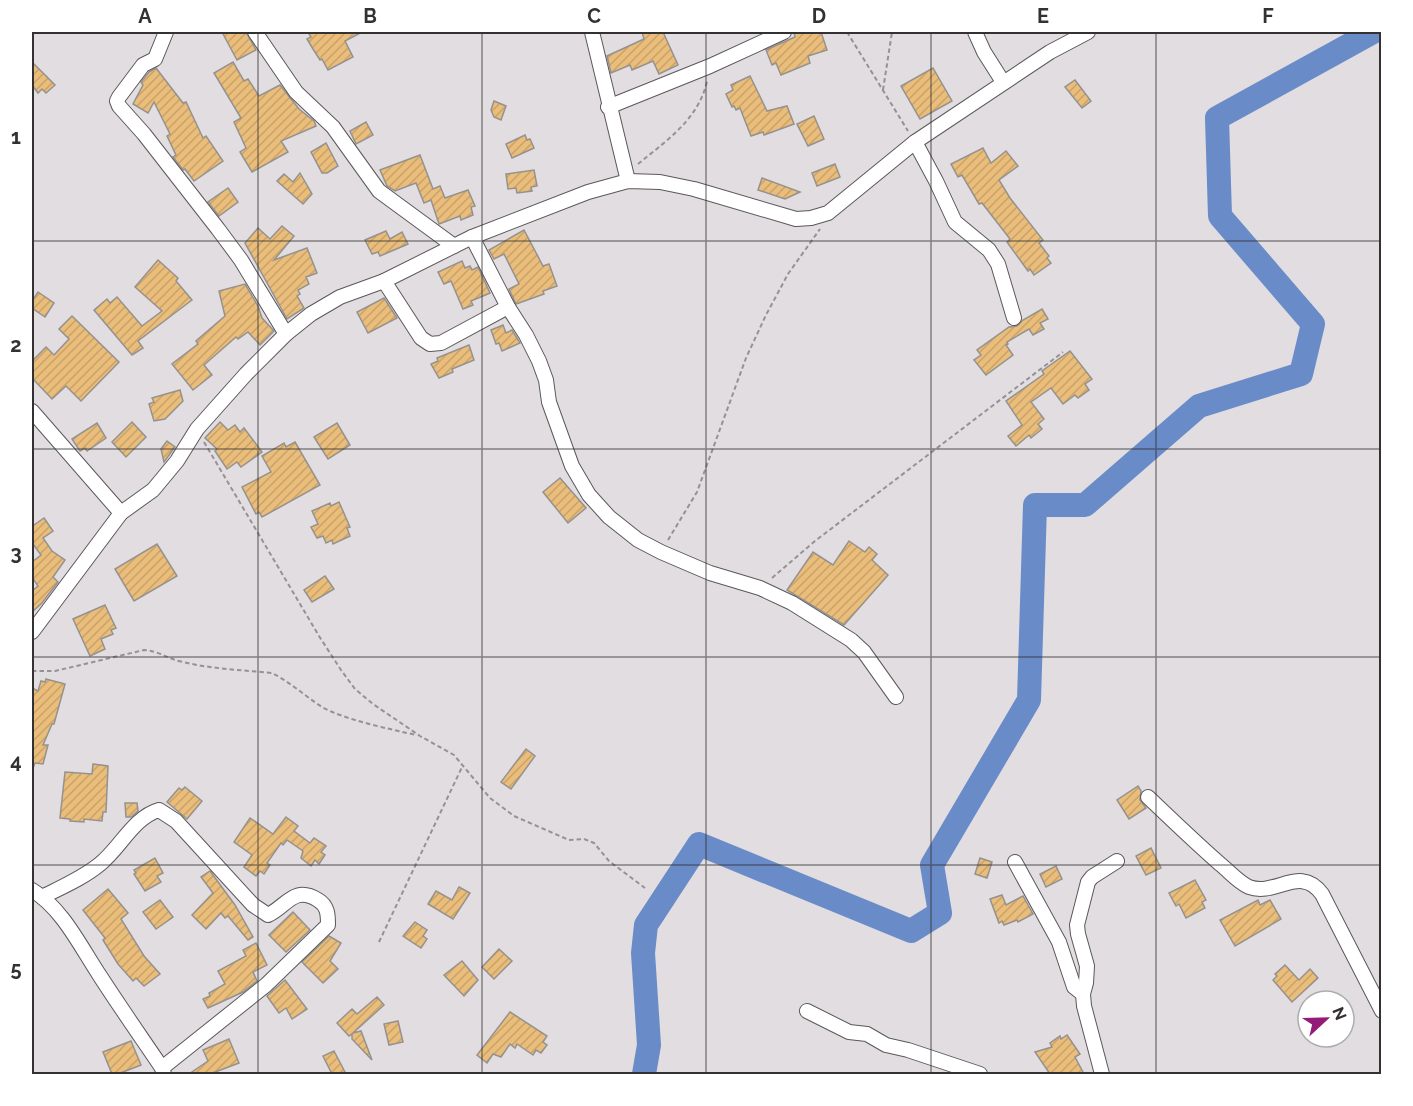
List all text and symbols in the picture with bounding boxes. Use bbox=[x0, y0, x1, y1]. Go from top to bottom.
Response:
text: A bbox=[138, 4, 152, 28]
text: B bbox=[363, 4, 377, 28]
text: C bbox=[587, 4, 601, 28]
text: D bbox=[812, 4, 826, 28]
text: E bbox=[1037, 4, 1049, 28]
text: F bbox=[1262, 4, 1274, 28]
text: 1 bbox=[11, 125, 21, 149]
text: 2 bbox=[10, 333, 22, 357]
text: 3 bbox=[10, 541, 22, 565]
text: 4 bbox=[10, 749, 22, 773]
text: 5 bbox=[10, 957, 22, 981]
north arrow bbox=[1296, 989, 1356, 1049]
text: N bbox=[1328, 1004, 1351, 1023]

